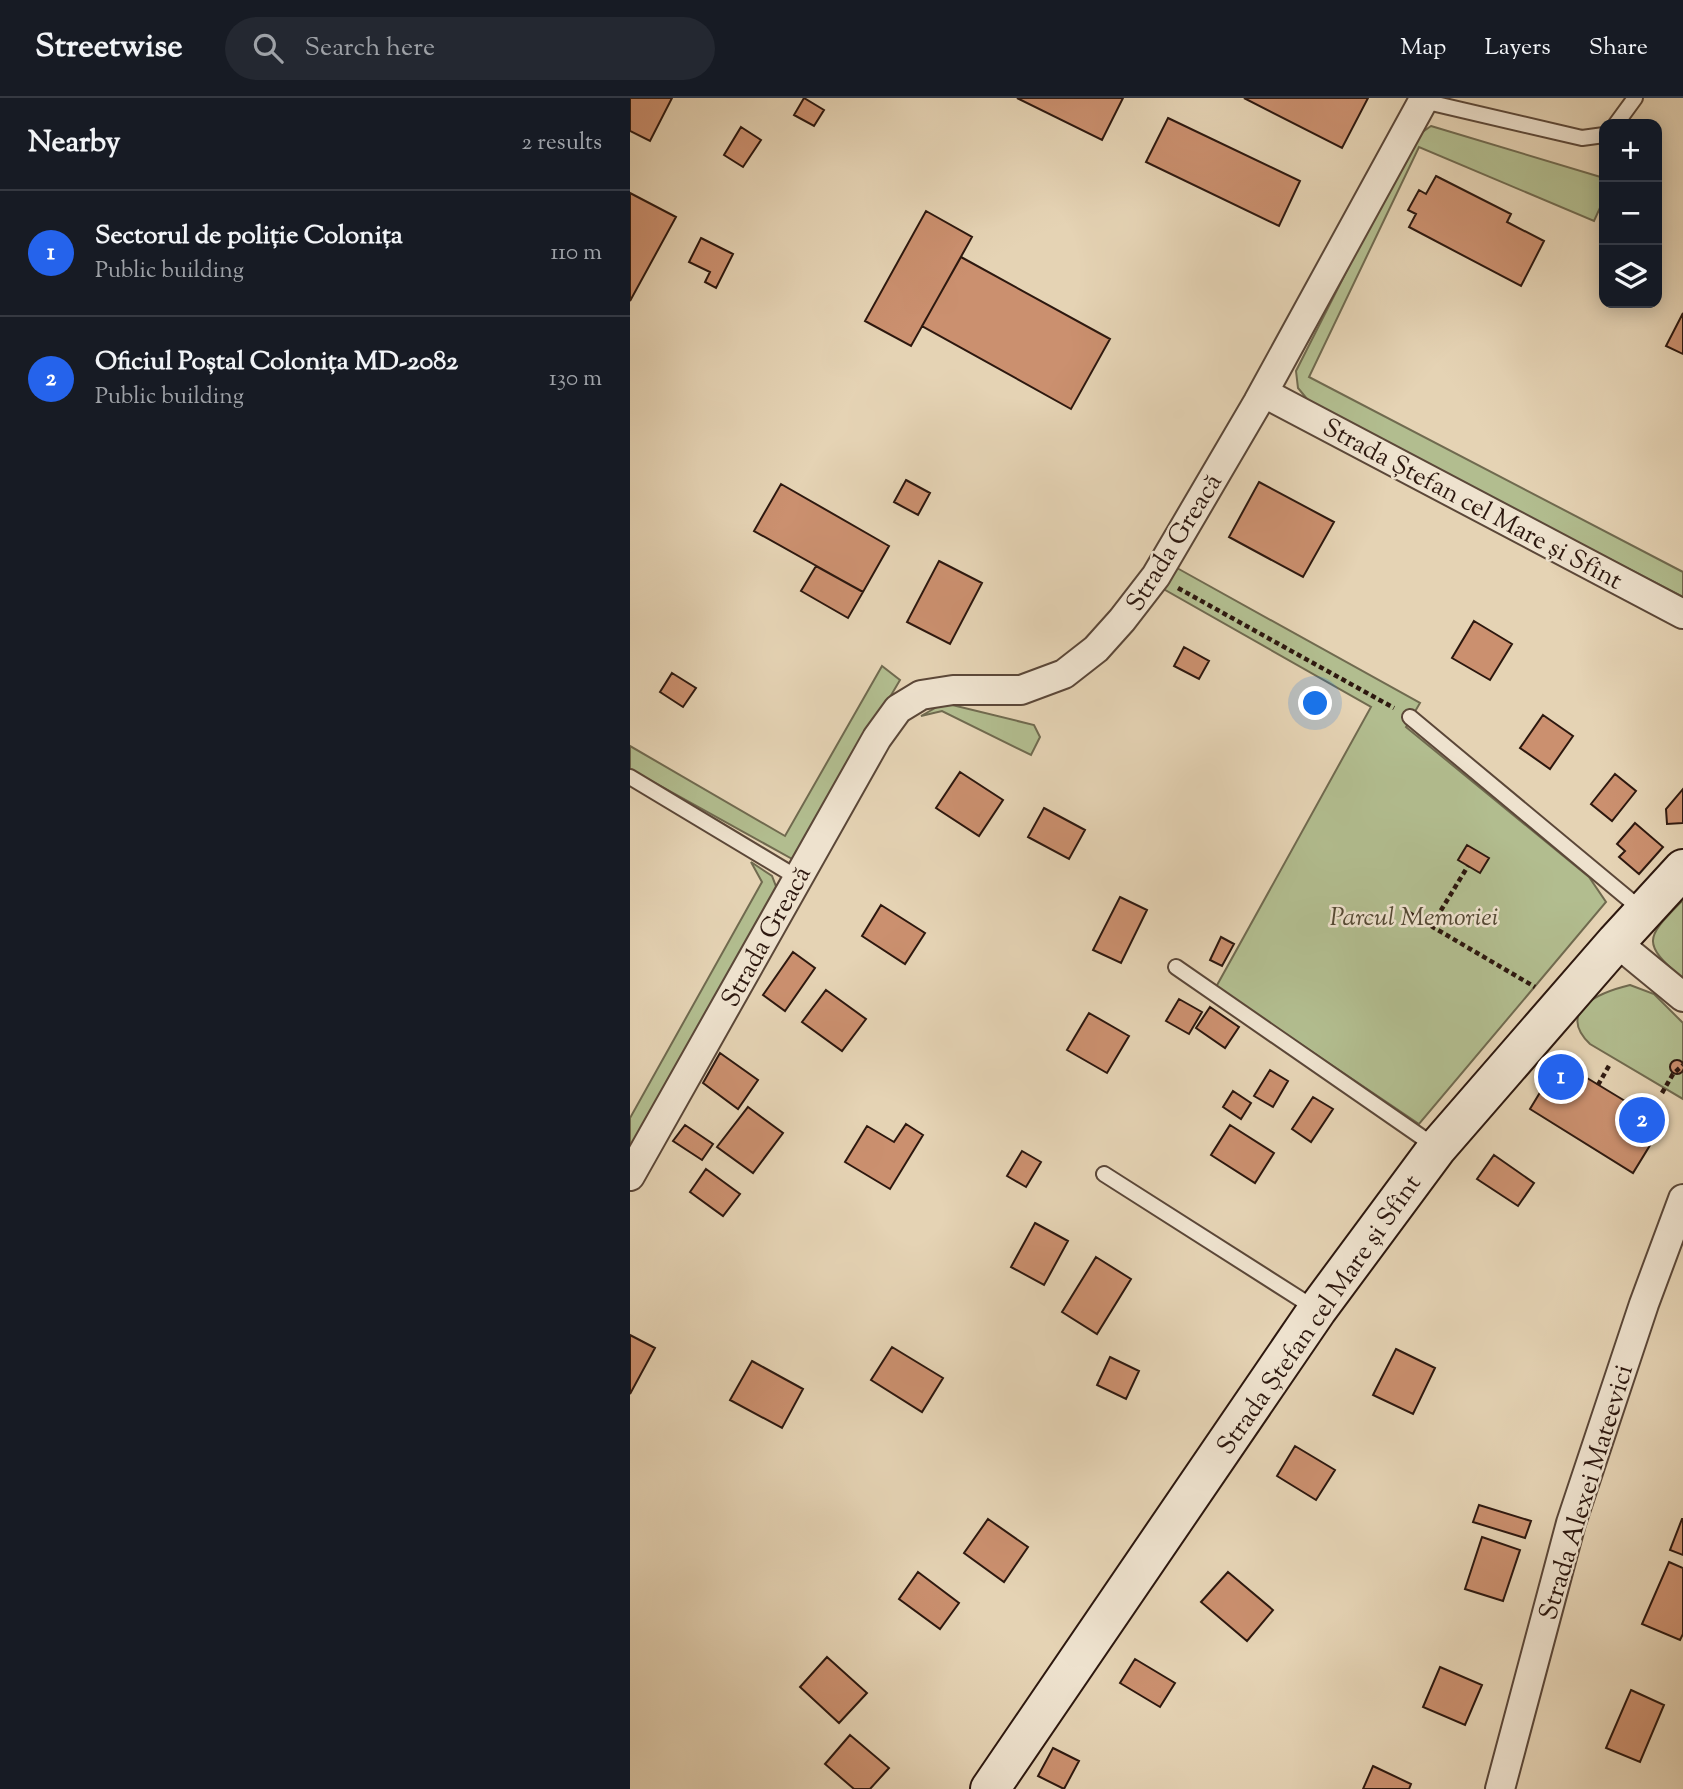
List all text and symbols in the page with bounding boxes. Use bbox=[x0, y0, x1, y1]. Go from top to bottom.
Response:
search box bbox=[225, 17, 715, 80]
text: Streetwise bbox=[35, 24, 183, 72]
icon: search bbox=[249, 29, 287, 67]
text: Search here bbox=[305, 30, 435, 67]
text: Map bbox=[1400, 31, 1446, 65]
text: Layers bbox=[1484, 31, 1551, 65]
text: Share bbox=[1589, 31, 1648, 65]
map controls bbox=[1599, 119, 1662, 308]
button: + bbox=[1599, 119, 1662, 182]
text: Nearby bbox=[28, 122, 120, 165]
text: 2 results bbox=[522, 127, 602, 160]
button: − bbox=[1599, 182, 1662, 245]
text: Sectorul de poliție Colonița bbox=[95, 218, 403, 255]
text: 1 bbox=[47, 237, 55, 270]
text: 110 m bbox=[551, 237, 602, 270]
button: layers bbox=[1599, 245, 1662, 308]
text: Public building bbox=[95, 255, 244, 288]
text: Oficiul Poștal Colonița MD-2082 bbox=[95, 344, 458, 381]
text: 2 bbox=[46, 363, 56, 396]
text: 130 m bbox=[549, 363, 602, 396]
text: Public building bbox=[95, 381, 244, 414]
street label: Strada Ștefan cel Mare și Sfînt bbox=[1315, 410, 1628, 600]
street label: Strada Greacă bbox=[1118, 467, 1232, 619]
your location bbox=[1298, 686, 1332, 720]
street label: Strada Greacă bbox=[713, 860, 821, 1015]
park label: Parcul Memoriei bbox=[1330, 900, 1498, 937]
pin: 1 bbox=[1538, 1051, 1584, 1103]
pin: 2 bbox=[1619, 1094, 1665, 1146]
street label: Strada Ștefan cel Mare și Sfînt bbox=[1209, 1168, 1431, 1463]
street label: Strada Alexei Mateevici bbox=[1531, 1360, 1644, 1625]

